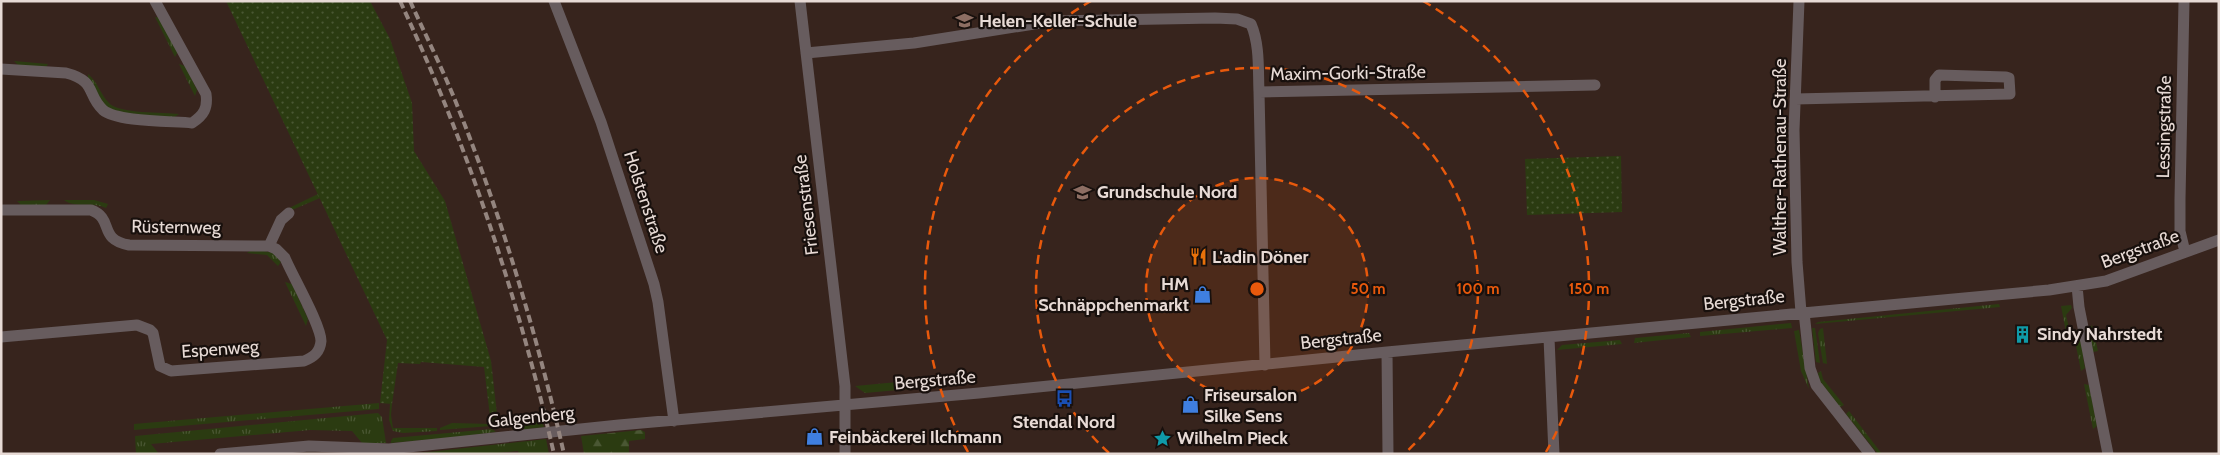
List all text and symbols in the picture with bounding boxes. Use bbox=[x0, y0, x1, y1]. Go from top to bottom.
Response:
place label: Helen-Keller-Schule bbox=[979, 10, 1137, 32]
school or university icon: Helen-Keller-Schule bbox=[955, 11, 975, 31]
street label: Walther-Rathenau-Straße bbox=[1769, 59, 1791, 255]
street label: Maxim-Gorki-Straße bbox=[1270, 61, 1426, 85]
street label: Lessingstraße bbox=[2152, 75, 2176, 179]
street label: Holstenstraße bbox=[619, 148, 673, 256]
street label: Friesenstraße bbox=[789, 153, 823, 257]
place label: Grundschule Nord bbox=[1097, 181, 1237, 203]
school or university icon: Grundschule Nord bbox=[1073, 182, 1093, 202]
street label: Rüsternweg bbox=[131, 215, 222, 239]
street label: Bergstraße bbox=[2098, 225, 2182, 273]
place label: L'adin Döner bbox=[1212, 246, 1309, 268]
restaurant icon: L'adin Döner bbox=[1188, 247, 1208, 267]
place label: HM Schnäppchenmarkt bbox=[1038, 273, 1189, 316]
centre of rings bbox=[1248, 280, 1266, 298]
text: 50 m bbox=[1350, 280, 1386, 298]
text: 100 m bbox=[1456, 280, 1500, 298]
text: 150 m bbox=[1569, 280, 1609, 298]
shop icon: HM Schnäppchenmarkt bbox=[1193, 284, 1213, 304]
street label: Bergstraße bbox=[1702, 285, 1786, 315]
place label: Sindy Nahrstedt bbox=[2037, 323, 2163, 345]
street label: Bergstraße bbox=[1299, 324, 1383, 354]
building icon: Sindy Nahrstedt bbox=[2013, 324, 2033, 344]
street label: Espenweg bbox=[181, 335, 261, 363]
street label: Bergstraße bbox=[893, 365, 977, 395]
place label: Friseursalon Silke Sens bbox=[1204, 384, 1297, 427]
bus stop icon: Stendal Nord bbox=[1054, 389, 1074, 409]
shop icon: Friseursalon Silke Sens bbox=[1180, 395, 1200, 415]
street label: Galgenberg bbox=[487, 401, 576, 432]
place label: Stendal Nord bbox=[1013, 411, 1115, 433]
place label: Feinbäckerei Ilchmann bbox=[829, 426, 1002, 448]
shop icon: Feinbäckerei Ilchmann bbox=[805, 427, 825, 447]
place label: Wilhelm Pieck bbox=[1177, 427, 1288, 449]
place icon: Wilhelm Pieck bbox=[1153, 428, 1173, 448]

